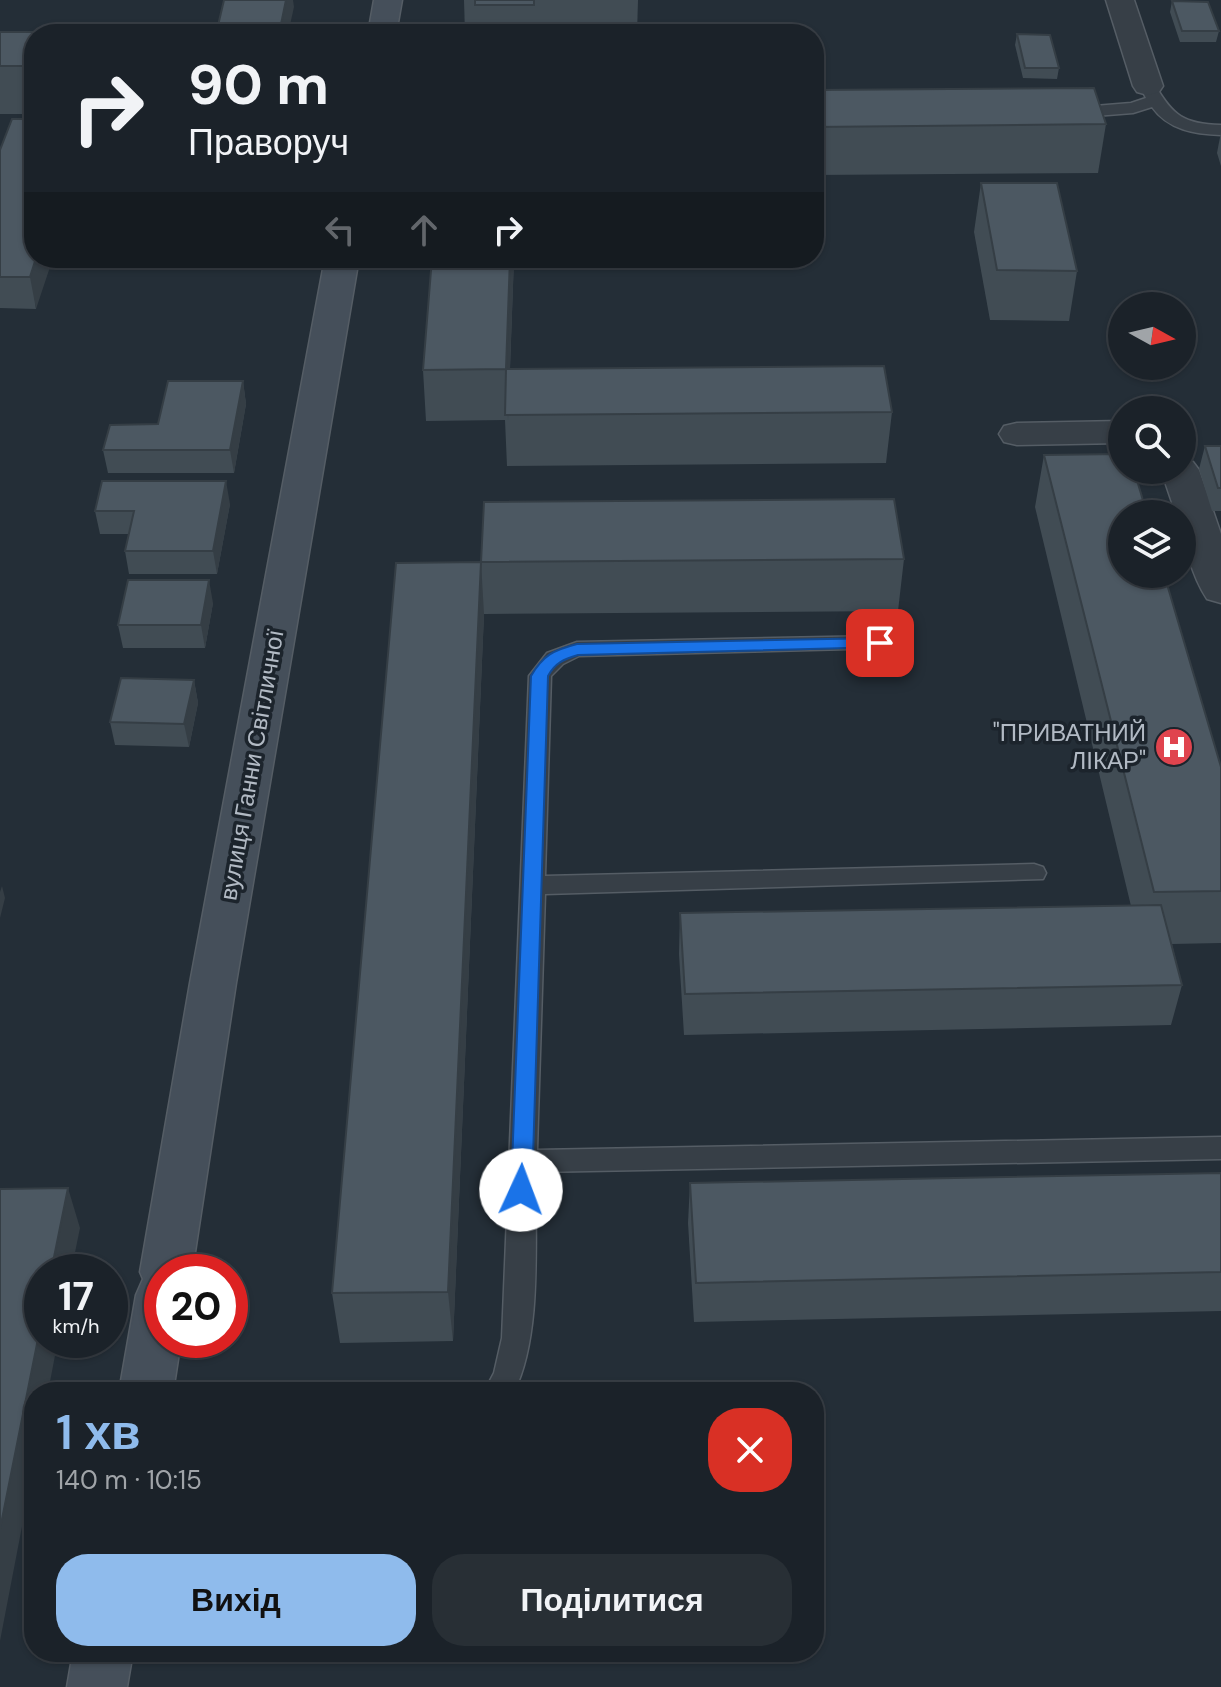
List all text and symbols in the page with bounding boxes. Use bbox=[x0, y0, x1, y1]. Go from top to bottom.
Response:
text: 90 m bbox=[188, 48, 329, 121]
icon: right bbox=[56, 56, 160, 160]
text: Праворуч bbox=[188, 119, 349, 166]
icon: left bbox=[318, 208, 362, 252]
icon: ahead bbox=[402, 208, 446, 252]
icon: right bbox=[486, 208, 530, 252]
north arrow bbox=[1108, 292, 1196, 380]
map controls bbox=[1108, 292, 1196, 588]
button: search bbox=[1108, 396, 1196, 484]
button: layers bbox=[1108, 500, 1196, 588]
pin bbox=[846, 609, 914, 677]
icon: arrive bbox=[858, 621, 902, 665]
street label: вулиця Ганни Світличної bbox=[212, 627, 291, 903]
place label: "ПРИВАТНИЙ ЛІКАР" bbox=[993, 717, 1146, 776]
hospital icon: "ПРИВАТНИЙ ЛІКАР" bbox=[1153, 726, 1195, 768]
position arrow bbox=[479, 1148, 563, 1232]
speed limit sign: 20 bbox=[144, 1254, 248, 1358]
text: 17 bbox=[58, 1270, 94, 1322]
text: km/h bbox=[52, 1313, 100, 1339]
text: 1 хв bbox=[56, 1401, 141, 1464]
button: close bbox=[708, 1408, 792, 1492]
text: 140 m · 10:15 bbox=[56, 1463, 202, 1497]
button: Вихід bbox=[56, 1554, 416, 1646]
button: Поділитися bbox=[432, 1554, 792, 1646]

